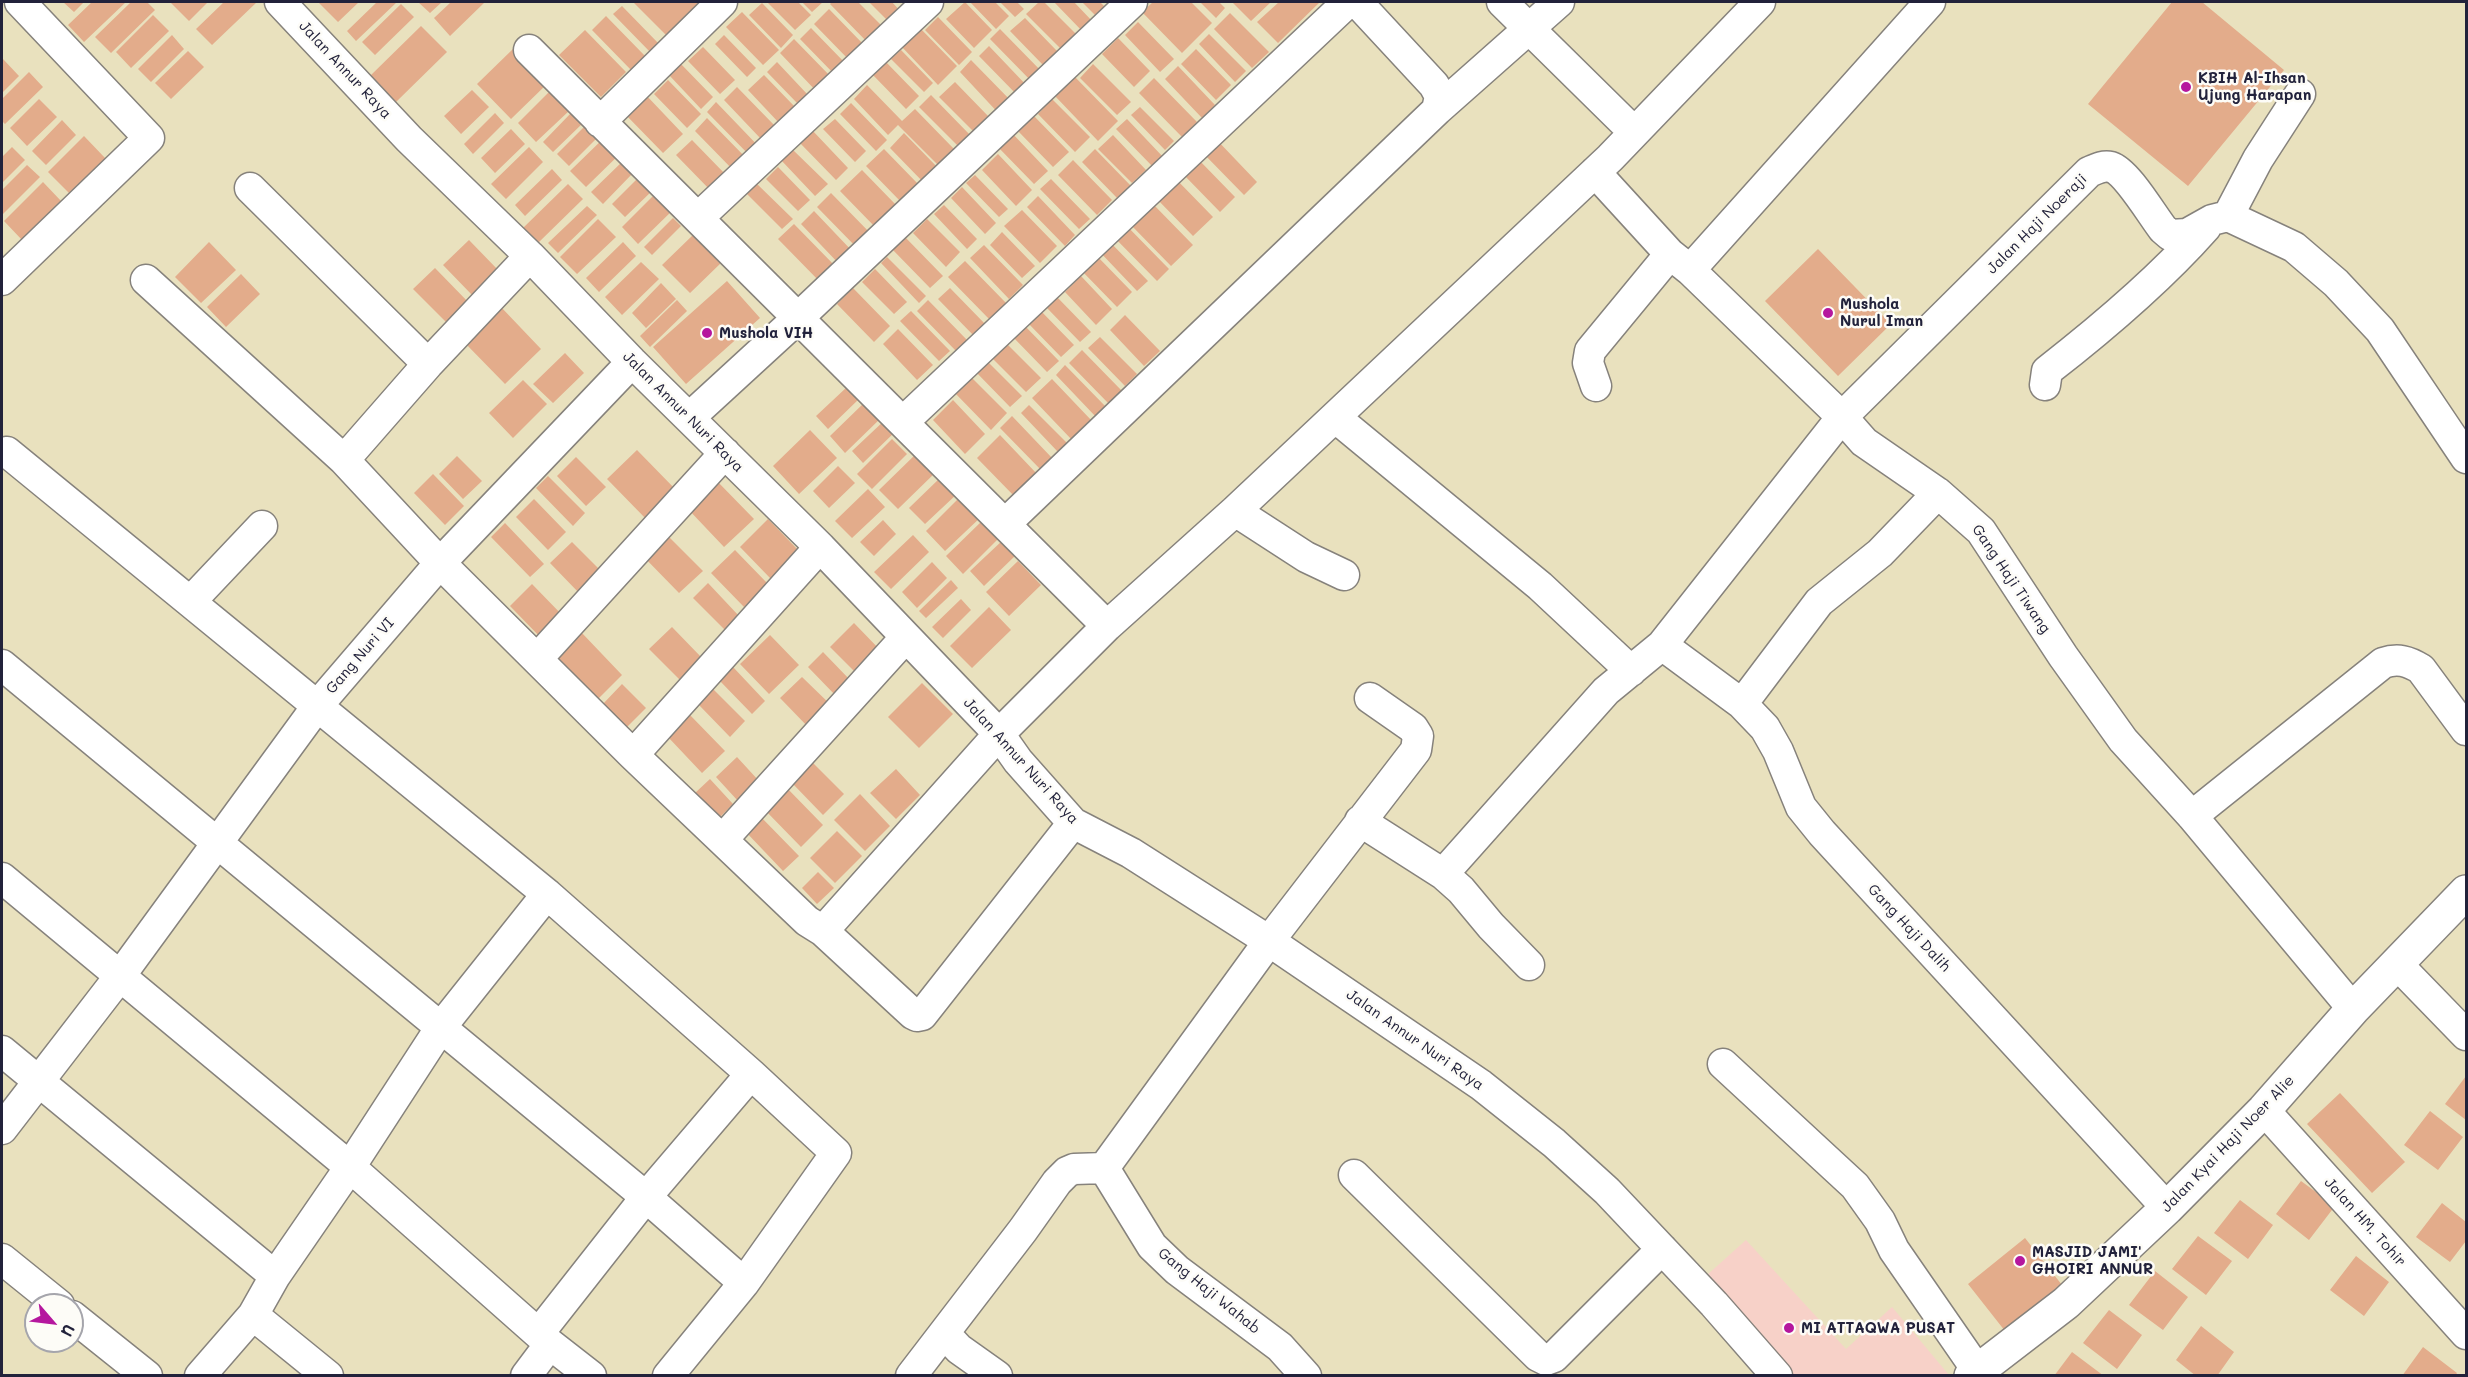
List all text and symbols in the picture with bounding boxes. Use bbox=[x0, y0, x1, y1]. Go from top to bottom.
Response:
street label: Jalan Annur Raya bbox=[295, 17, 395, 123]
place label: KBIH Al-Ihsan Ujung Harapan bbox=[2198, 69, 2311, 104]
marker: KBIH Al-Ihsan Ujung Harapan bbox=[2179, 80, 2193, 94]
street label: Jalan Haji Noeraji bbox=[1983, 170, 2091, 278]
place label: Mushola Nurul Iman bbox=[1840, 295, 1923, 330]
marker: Mushola Nurul Iman bbox=[1821, 306, 1835, 320]
place label: Mushola VIH bbox=[719, 324, 813, 342]
marker: Mushola VIH bbox=[700, 326, 714, 340]
street label: Jalan Annur Nuri Raya bbox=[619, 348, 747, 476]
street label: Gang Haji Tiwang bbox=[1968, 521, 2054, 637]
street label: Gang Nuri VI bbox=[322, 614, 398, 698]
street label: Jalan Annur Nuri Raya bbox=[960, 694, 1082, 828]
street label: Gang Haji Dalih bbox=[1864, 880, 1954, 976]
street label: Jalan Annur Nuri Raya bbox=[1343, 986, 1487, 1094]
street label: Jalan Kyai Haji Noer Alie bbox=[2158, 1072, 2298, 1216]
street label: Jalan HM. Tohir bbox=[2320, 1174, 2410, 1270]
place label: MASJID JAMI' GHOIRI ANNUR bbox=[2032, 1243, 2153, 1278]
street label: Gang Haji Wahab bbox=[1154, 1244, 1264, 1338]
marker: MASJID JAMI' GHOIRI ANNUR bbox=[2013, 1254, 2027, 1268]
north arrow bbox=[24, 1293, 84, 1353]
place label: MI ATTAQWA PUSAT bbox=[1801, 1319, 1955, 1337]
text: U bbox=[57, 1321, 80, 1341]
marker: MI ATTAQWA PUSAT bbox=[1782, 1321, 1796, 1335]

